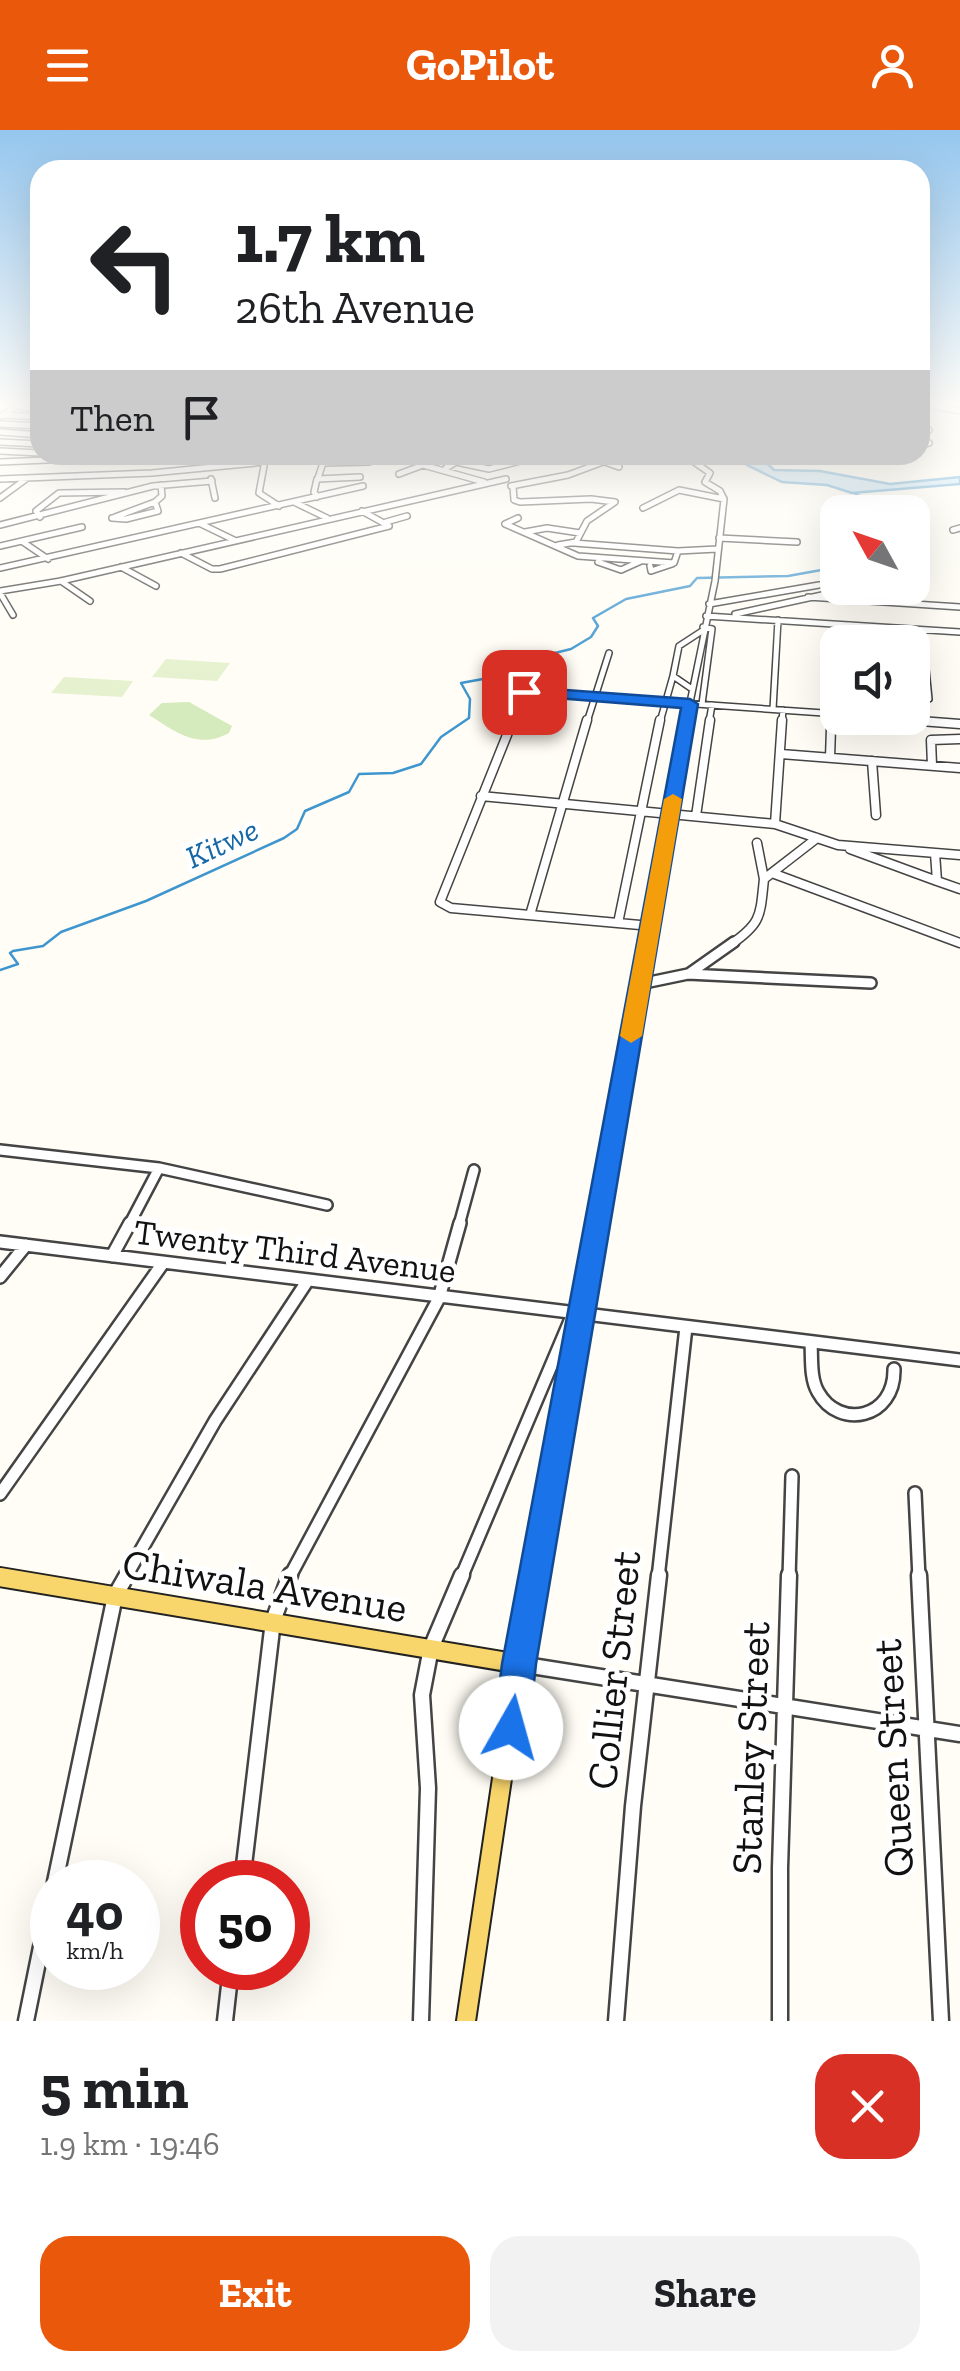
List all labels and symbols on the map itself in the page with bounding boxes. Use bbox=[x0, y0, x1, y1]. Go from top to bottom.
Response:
north arrow bbox=[820, 495, 930, 605]
pin bbox=[482, 650, 567, 735]
water label: Kitwe bbox=[180, 810, 264, 876]
street label: Twenty Third Avenue bbox=[132, 1210, 458, 1292]
street label: Chiwala Avenue bbox=[119, 1538, 411, 1633]
street label: Collier Street bbox=[576, 1548, 651, 1792]
street label: Stanley Street bbox=[721, 1620, 780, 1875]
street label: Queen Street bbox=[861, 1637, 924, 1878]
position arrow bbox=[459, 1676, 563, 1780]
speed limit sign: 50 bbox=[180, 1860, 310, 1990]

